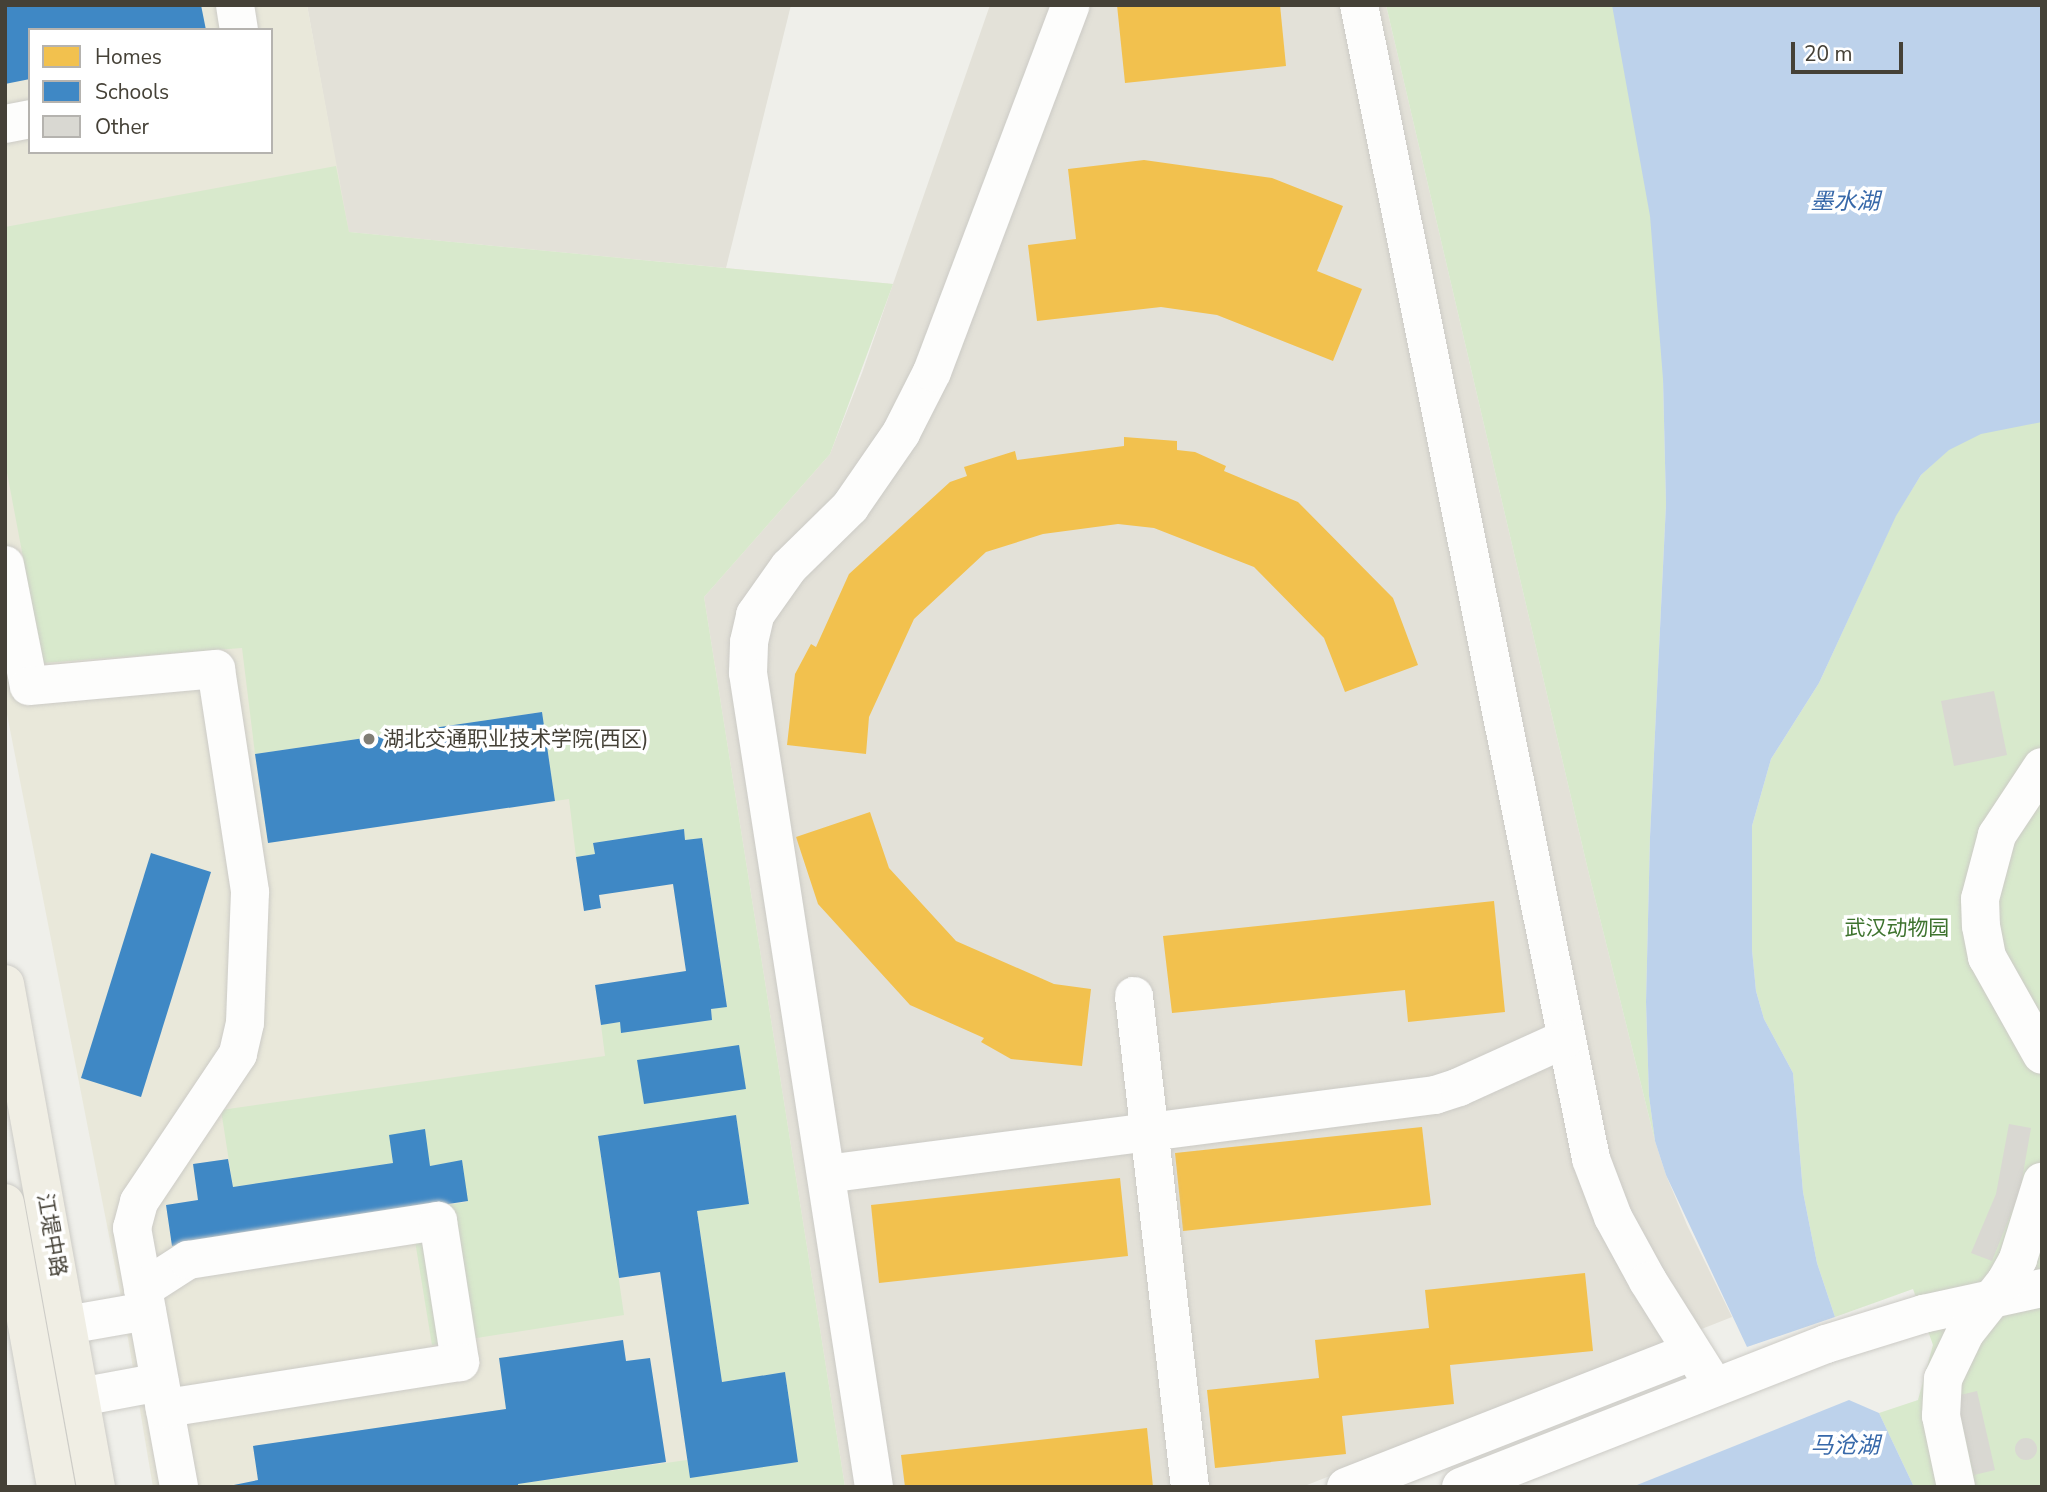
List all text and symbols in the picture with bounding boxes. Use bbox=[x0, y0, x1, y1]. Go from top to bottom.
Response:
legend bbox=[28, 28, 273, 154]
scale bar bbox=[1795, 28, 1907, 72]
text: 20 m bbox=[1804, 40, 1853, 68]
text: Homes bbox=[95, 43, 162, 71]
text: Schools bbox=[95, 78, 169, 106]
text: Other bbox=[95, 113, 149, 141]
water label: 墨水湖 bbox=[1811, 188, 1879, 216]
place label: 湖北交通职业技术学院(西区) bbox=[383, 726, 648, 752]
marker: 湖北交通职业技术学院(西区) bbox=[361, 731, 377, 747]
park label: 武汉动物园 bbox=[1845, 915, 1949, 941]
street label: 江堤中路 bbox=[32, 1191, 72, 1279]
water label: 马沧湖 bbox=[1811, 1432, 1879, 1460]

